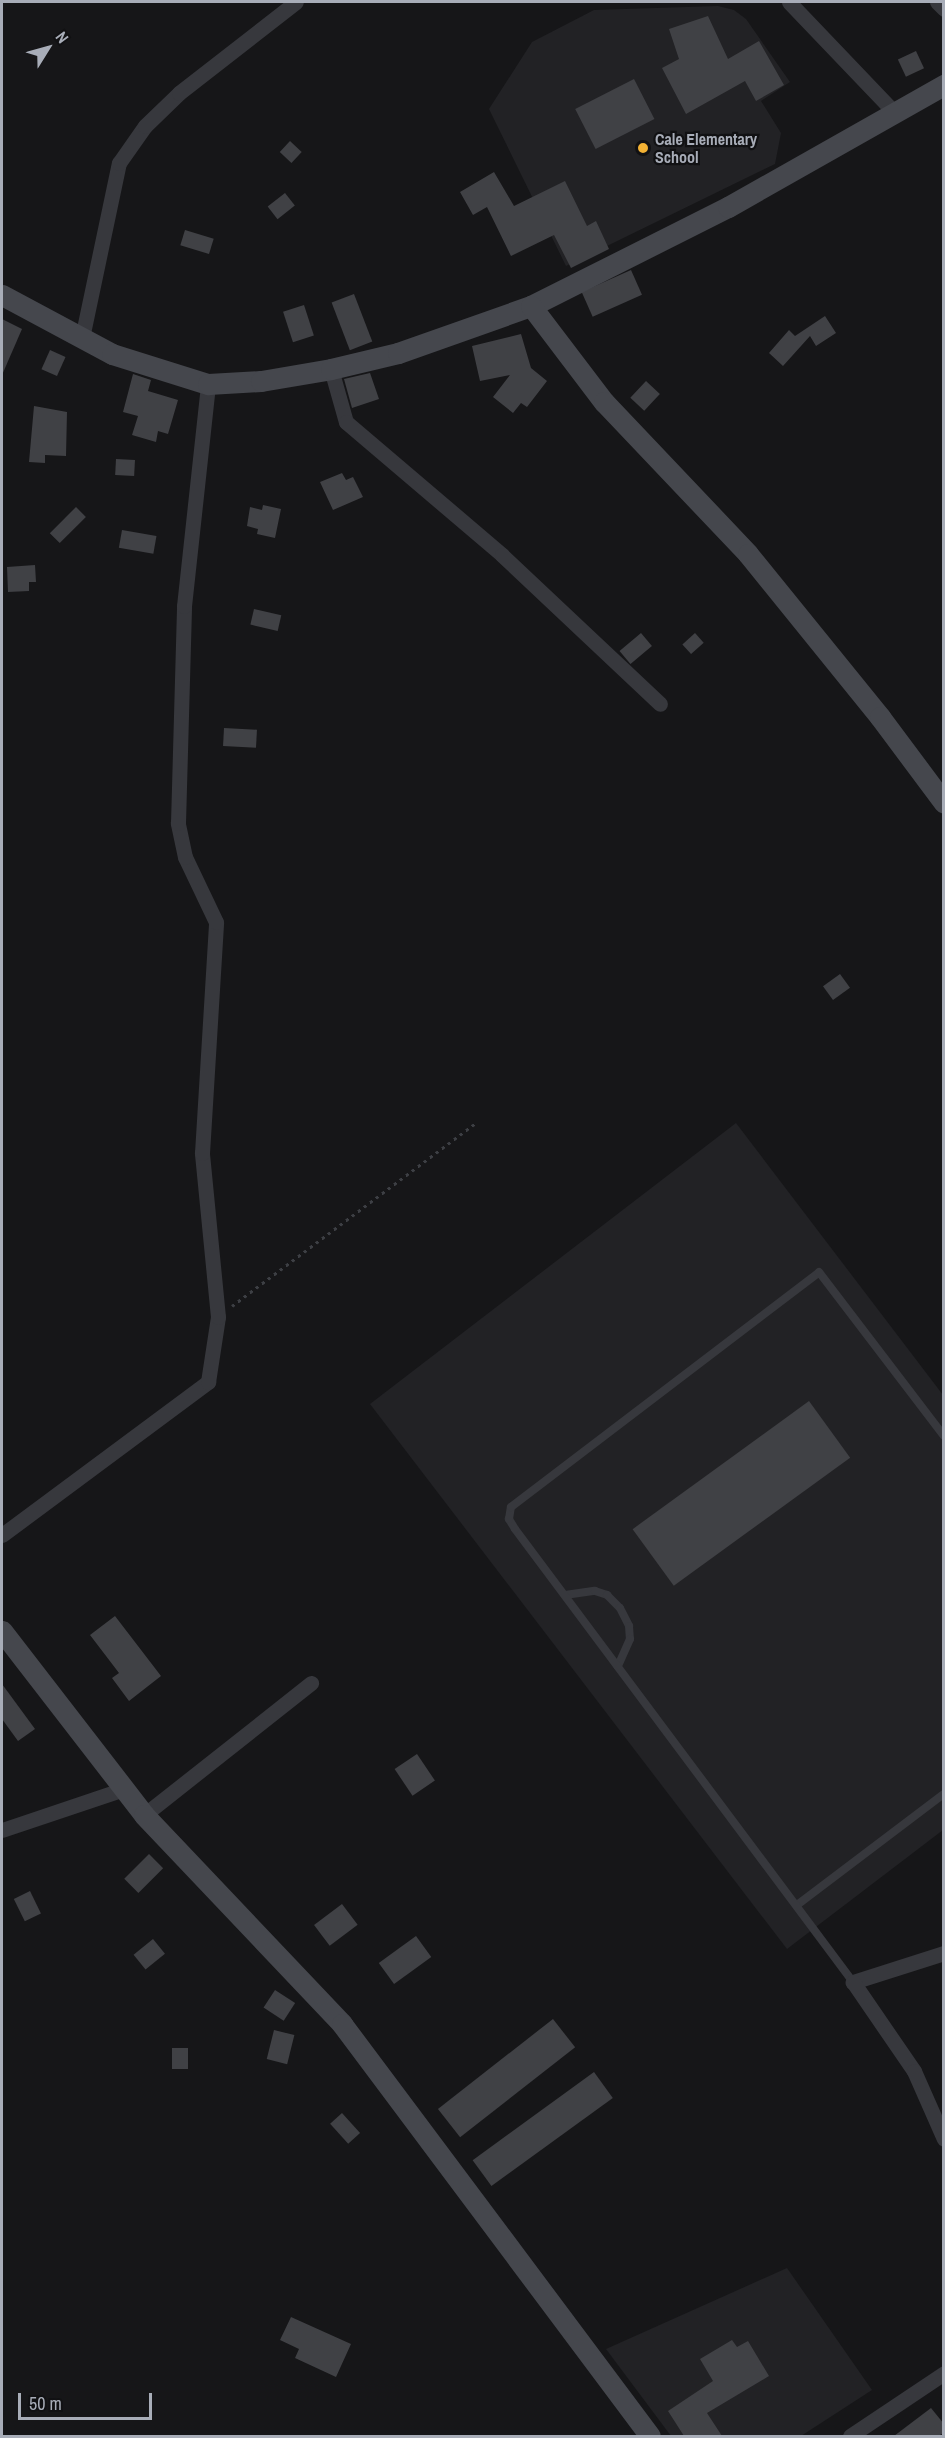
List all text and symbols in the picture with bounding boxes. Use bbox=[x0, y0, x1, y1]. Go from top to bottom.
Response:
north arrow bbox=[18, 18, 78, 78]
text: N bbox=[51, 27, 74, 48]
place label: Cale Elementary School bbox=[655, 129, 757, 167]
marker: Cale Elementary School bbox=[636, 141, 650, 155]
scale bar bbox=[21, 2381, 154, 2419]
text: 50 m bbox=[29, 2391, 62, 2416]

